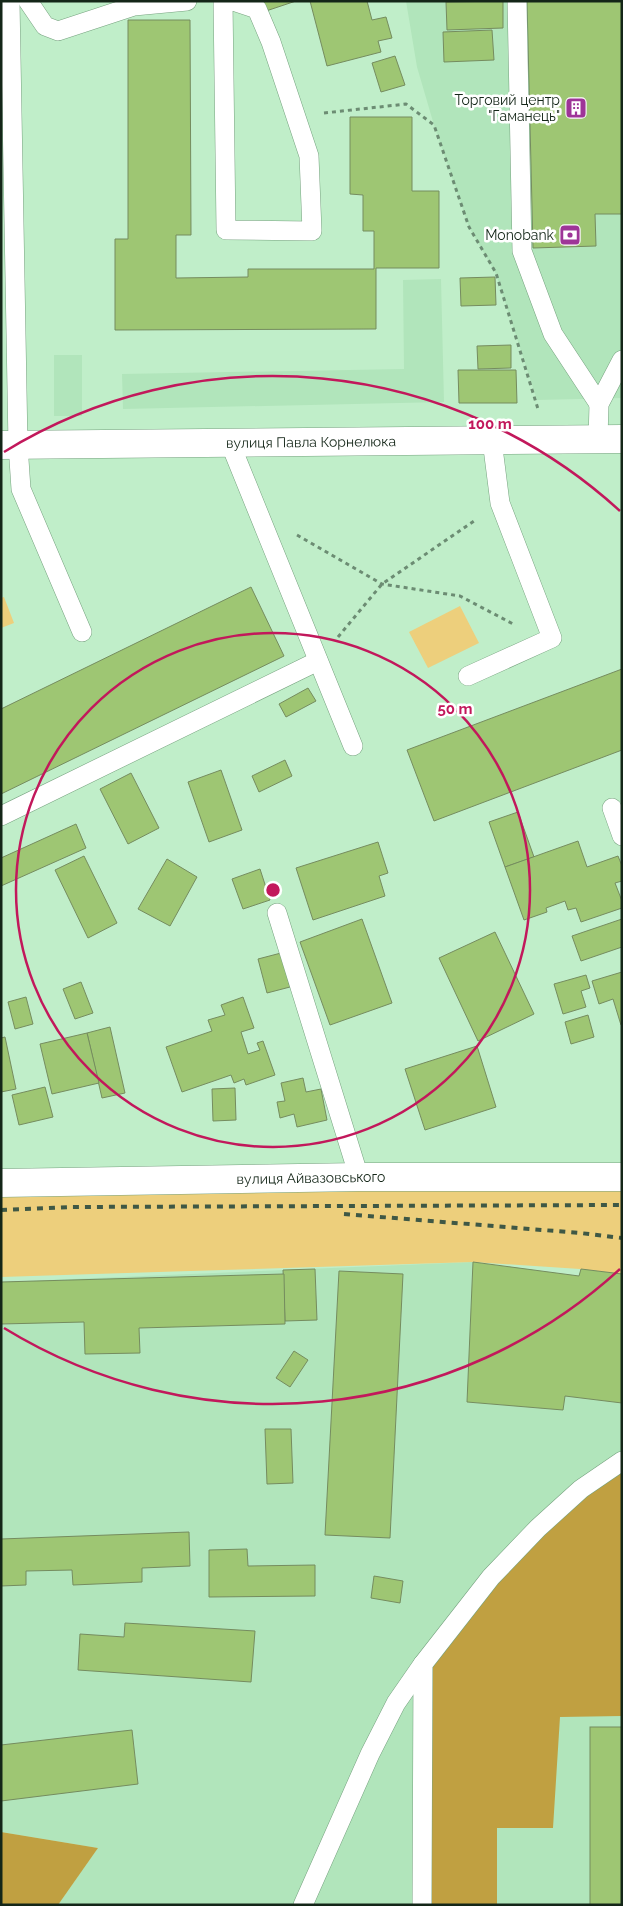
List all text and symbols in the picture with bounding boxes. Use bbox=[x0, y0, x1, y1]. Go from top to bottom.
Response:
place label: Торговий центр "Гаманець" bbox=[455, 92, 560, 124]
building icon: Торговий центр "Гаманець" bbox=[564, 96, 588, 120]
bank icon: Monobank bbox=[558, 223, 582, 247]
place label: Monobank bbox=[485, 227, 555, 243]
text: 100 m bbox=[468, 415, 512, 433]
street label: вулиця Павла Корнелюка bbox=[226, 433, 396, 451]
text: 50 m bbox=[437, 700, 473, 718]
centre of rings bbox=[264, 881, 282, 899]
street label: вулиця Айвазовського bbox=[236, 1169, 385, 1187]

